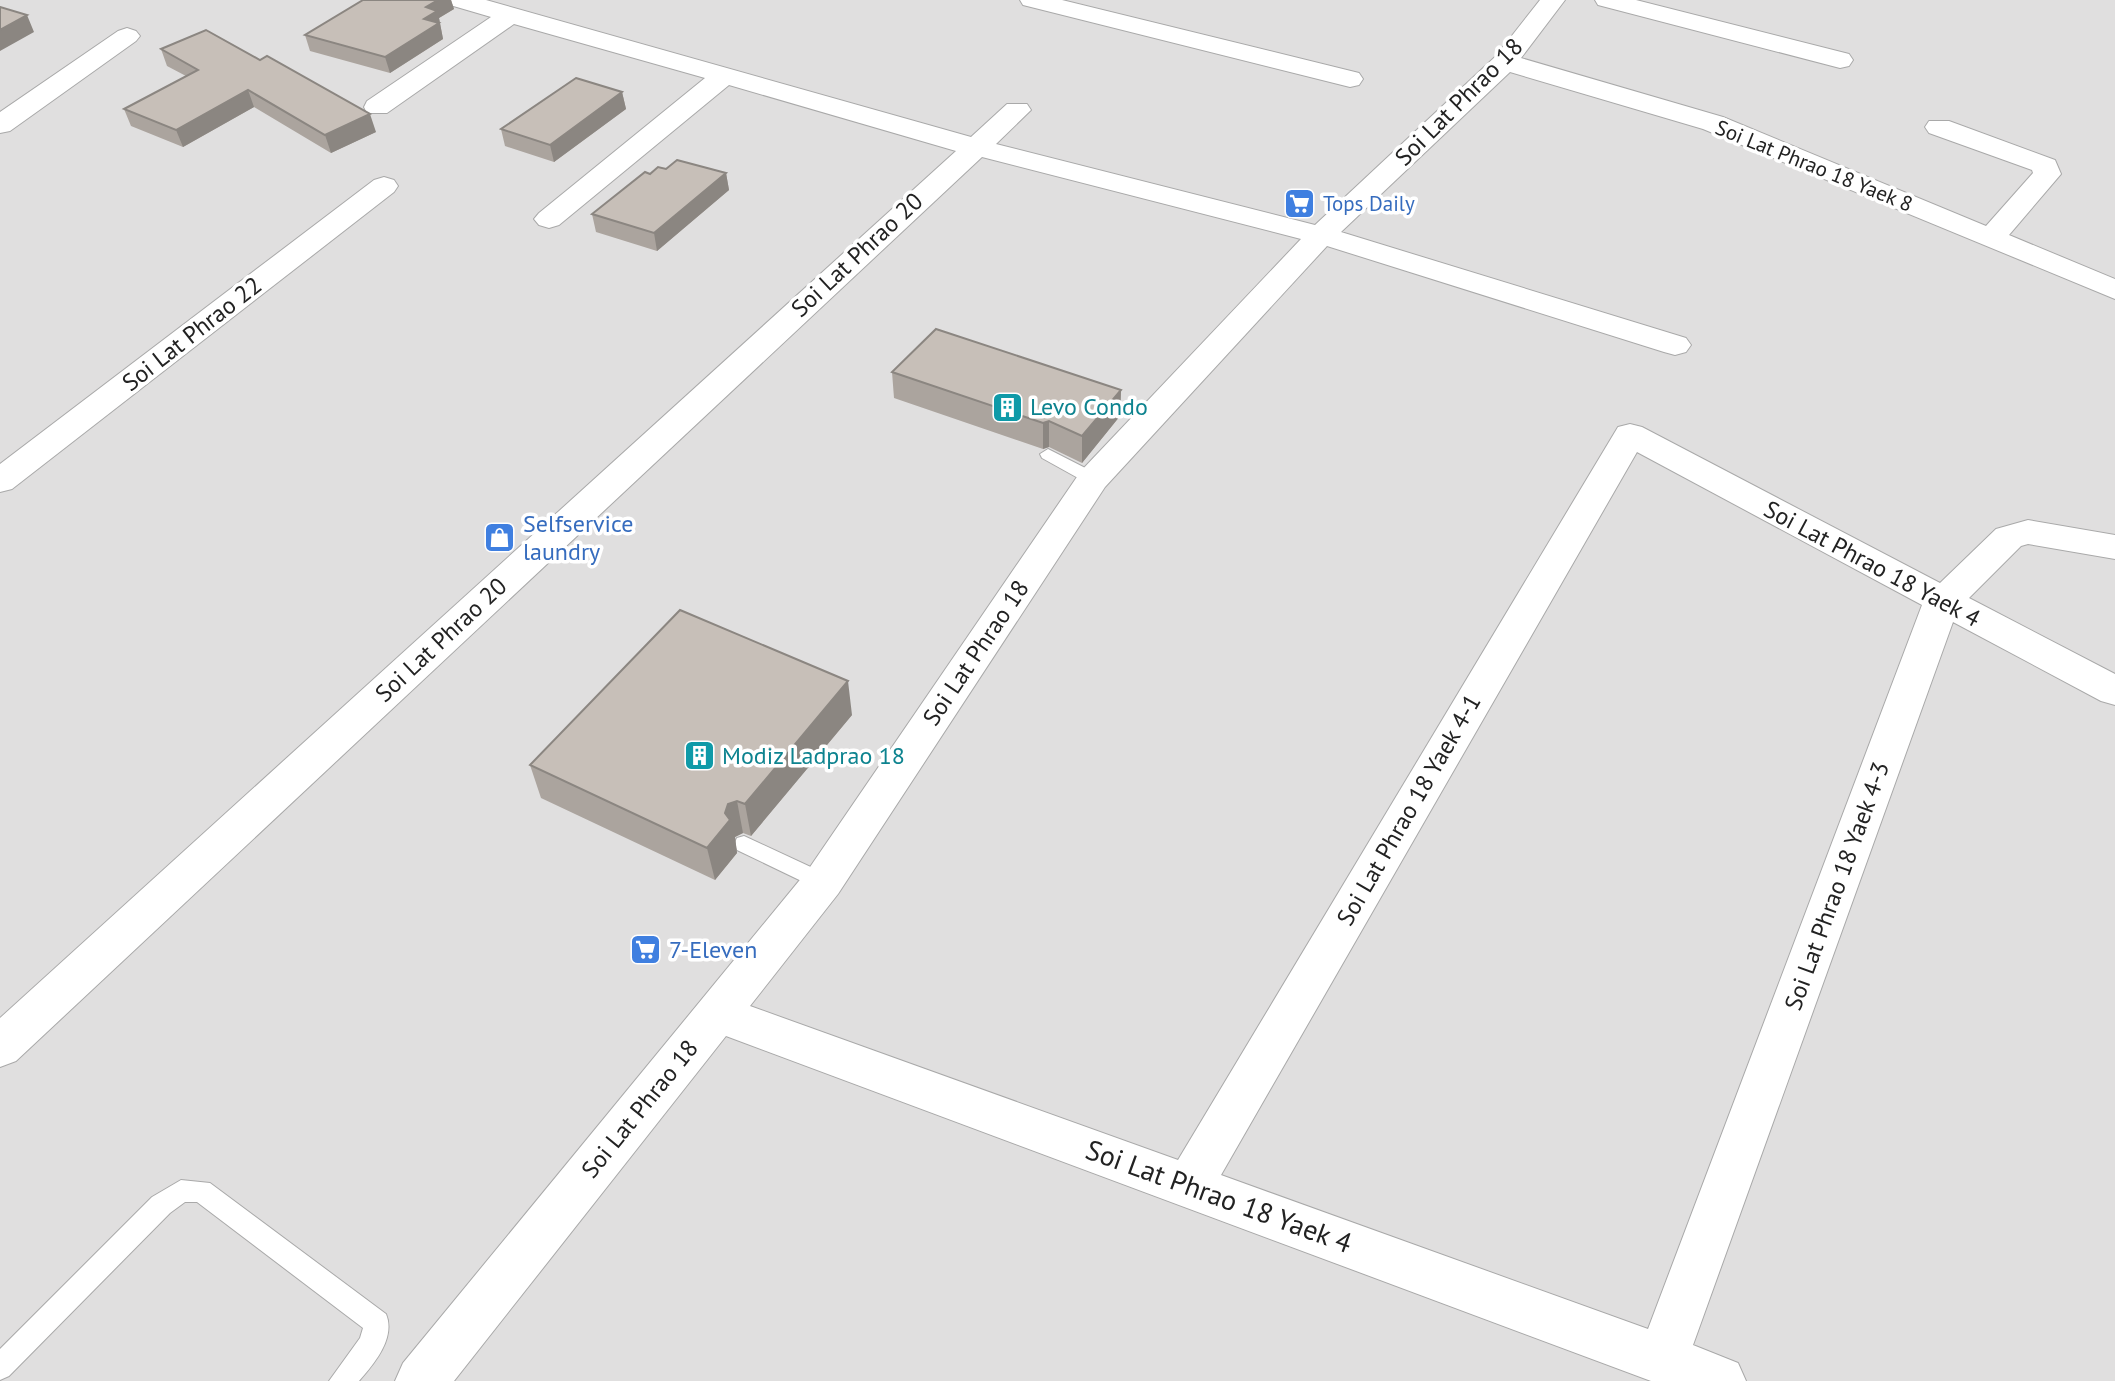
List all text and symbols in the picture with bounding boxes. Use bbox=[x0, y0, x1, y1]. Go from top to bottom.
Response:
street label: Soi Lat Phrao 18 bbox=[1388, 31, 1529, 172]
street label: Soi Lat Phrao 18 Yaek 8 bbox=[1712, 114, 1917, 217]
street label: Soi Lat Phrao 20 bbox=[784, 186, 929, 324]
supermarket icon: Tops Daily bbox=[1283, 187, 1317, 221]
place label: Tops Daily bbox=[1323, 190, 1415, 217]
street label: Soi Lat Phrao 22 bbox=[116, 269, 268, 398]
building icon: Levo Condo bbox=[990, 390, 1024, 424]
place label: Levo Condo bbox=[1030, 391, 1148, 422]
street label: Soi Lat Phrao 18 Yaek 4 bbox=[1759, 493, 1986, 634]
place label: Selfservice laundry bbox=[523, 508, 634, 567]
shop icon: Selfservice laundry bbox=[483, 521, 517, 555]
street label: Soi Lat Phrao 20 bbox=[368, 571, 513, 709]
street label: Soi Lat Phrao 18 bbox=[916, 574, 1036, 731]
street label: Soi Lat Phrao 18 Yaek 4-1 bbox=[1330, 688, 1488, 931]
building icon: Modiz Ladprao 18 bbox=[682, 739, 716, 773]
place label: Modiz Ladprao 18 bbox=[722, 740, 905, 771]
street label: Soi Lat Phrao 18 Yaek 4-3 bbox=[1777, 757, 1896, 1014]
supermarket icon: 7-Eleven bbox=[629, 933, 663, 967]
place label: 7-Eleven bbox=[669, 934, 757, 965]
street label: Soi Lat Phrao 18 bbox=[574, 1033, 705, 1184]
street label: Soi Lat Phrao 18 Yaek 4 bbox=[1081, 1130, 1357, 1261]

